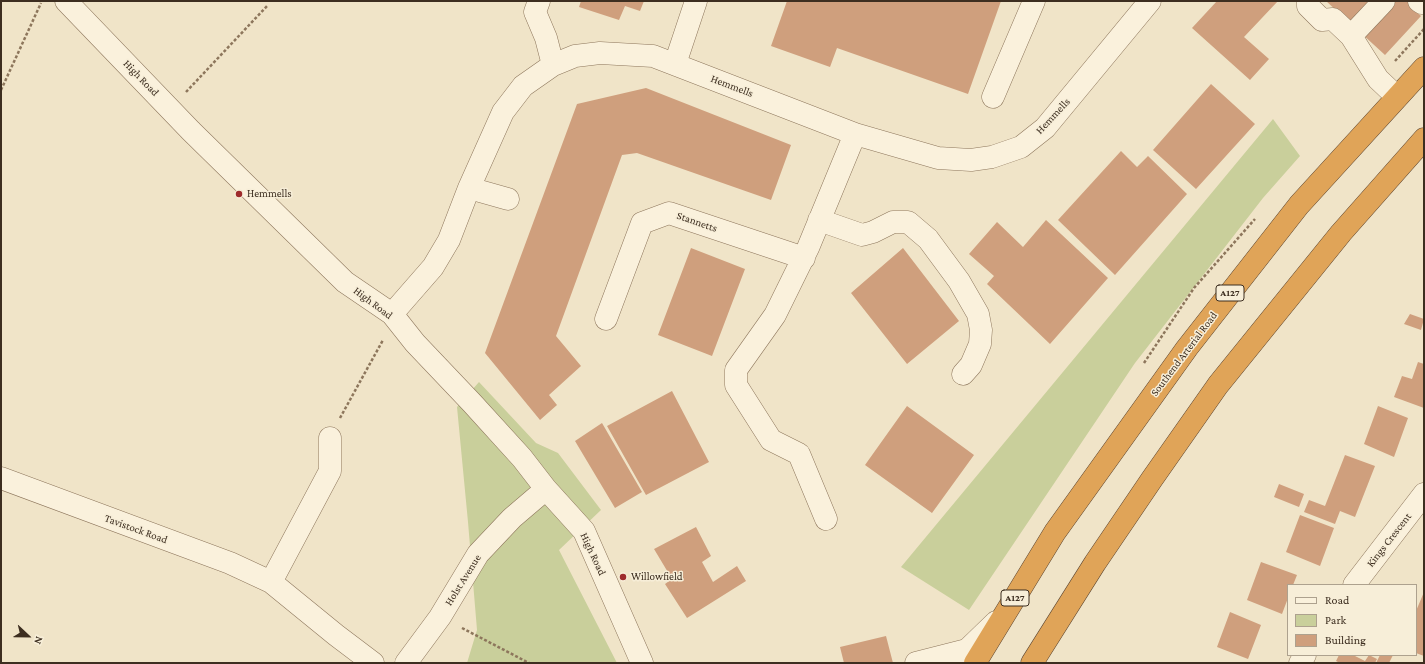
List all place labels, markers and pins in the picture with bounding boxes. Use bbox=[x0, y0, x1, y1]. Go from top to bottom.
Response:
place label: Hemmells bbox=[247, 187, 292, 201]
marker: Hemmells bbox=[234, 189, 244, 199]
place label: Willowfield bbox=[631, 570, 683, 584]
marker: Willowfield bbox=[618, 572, 628, 582]

